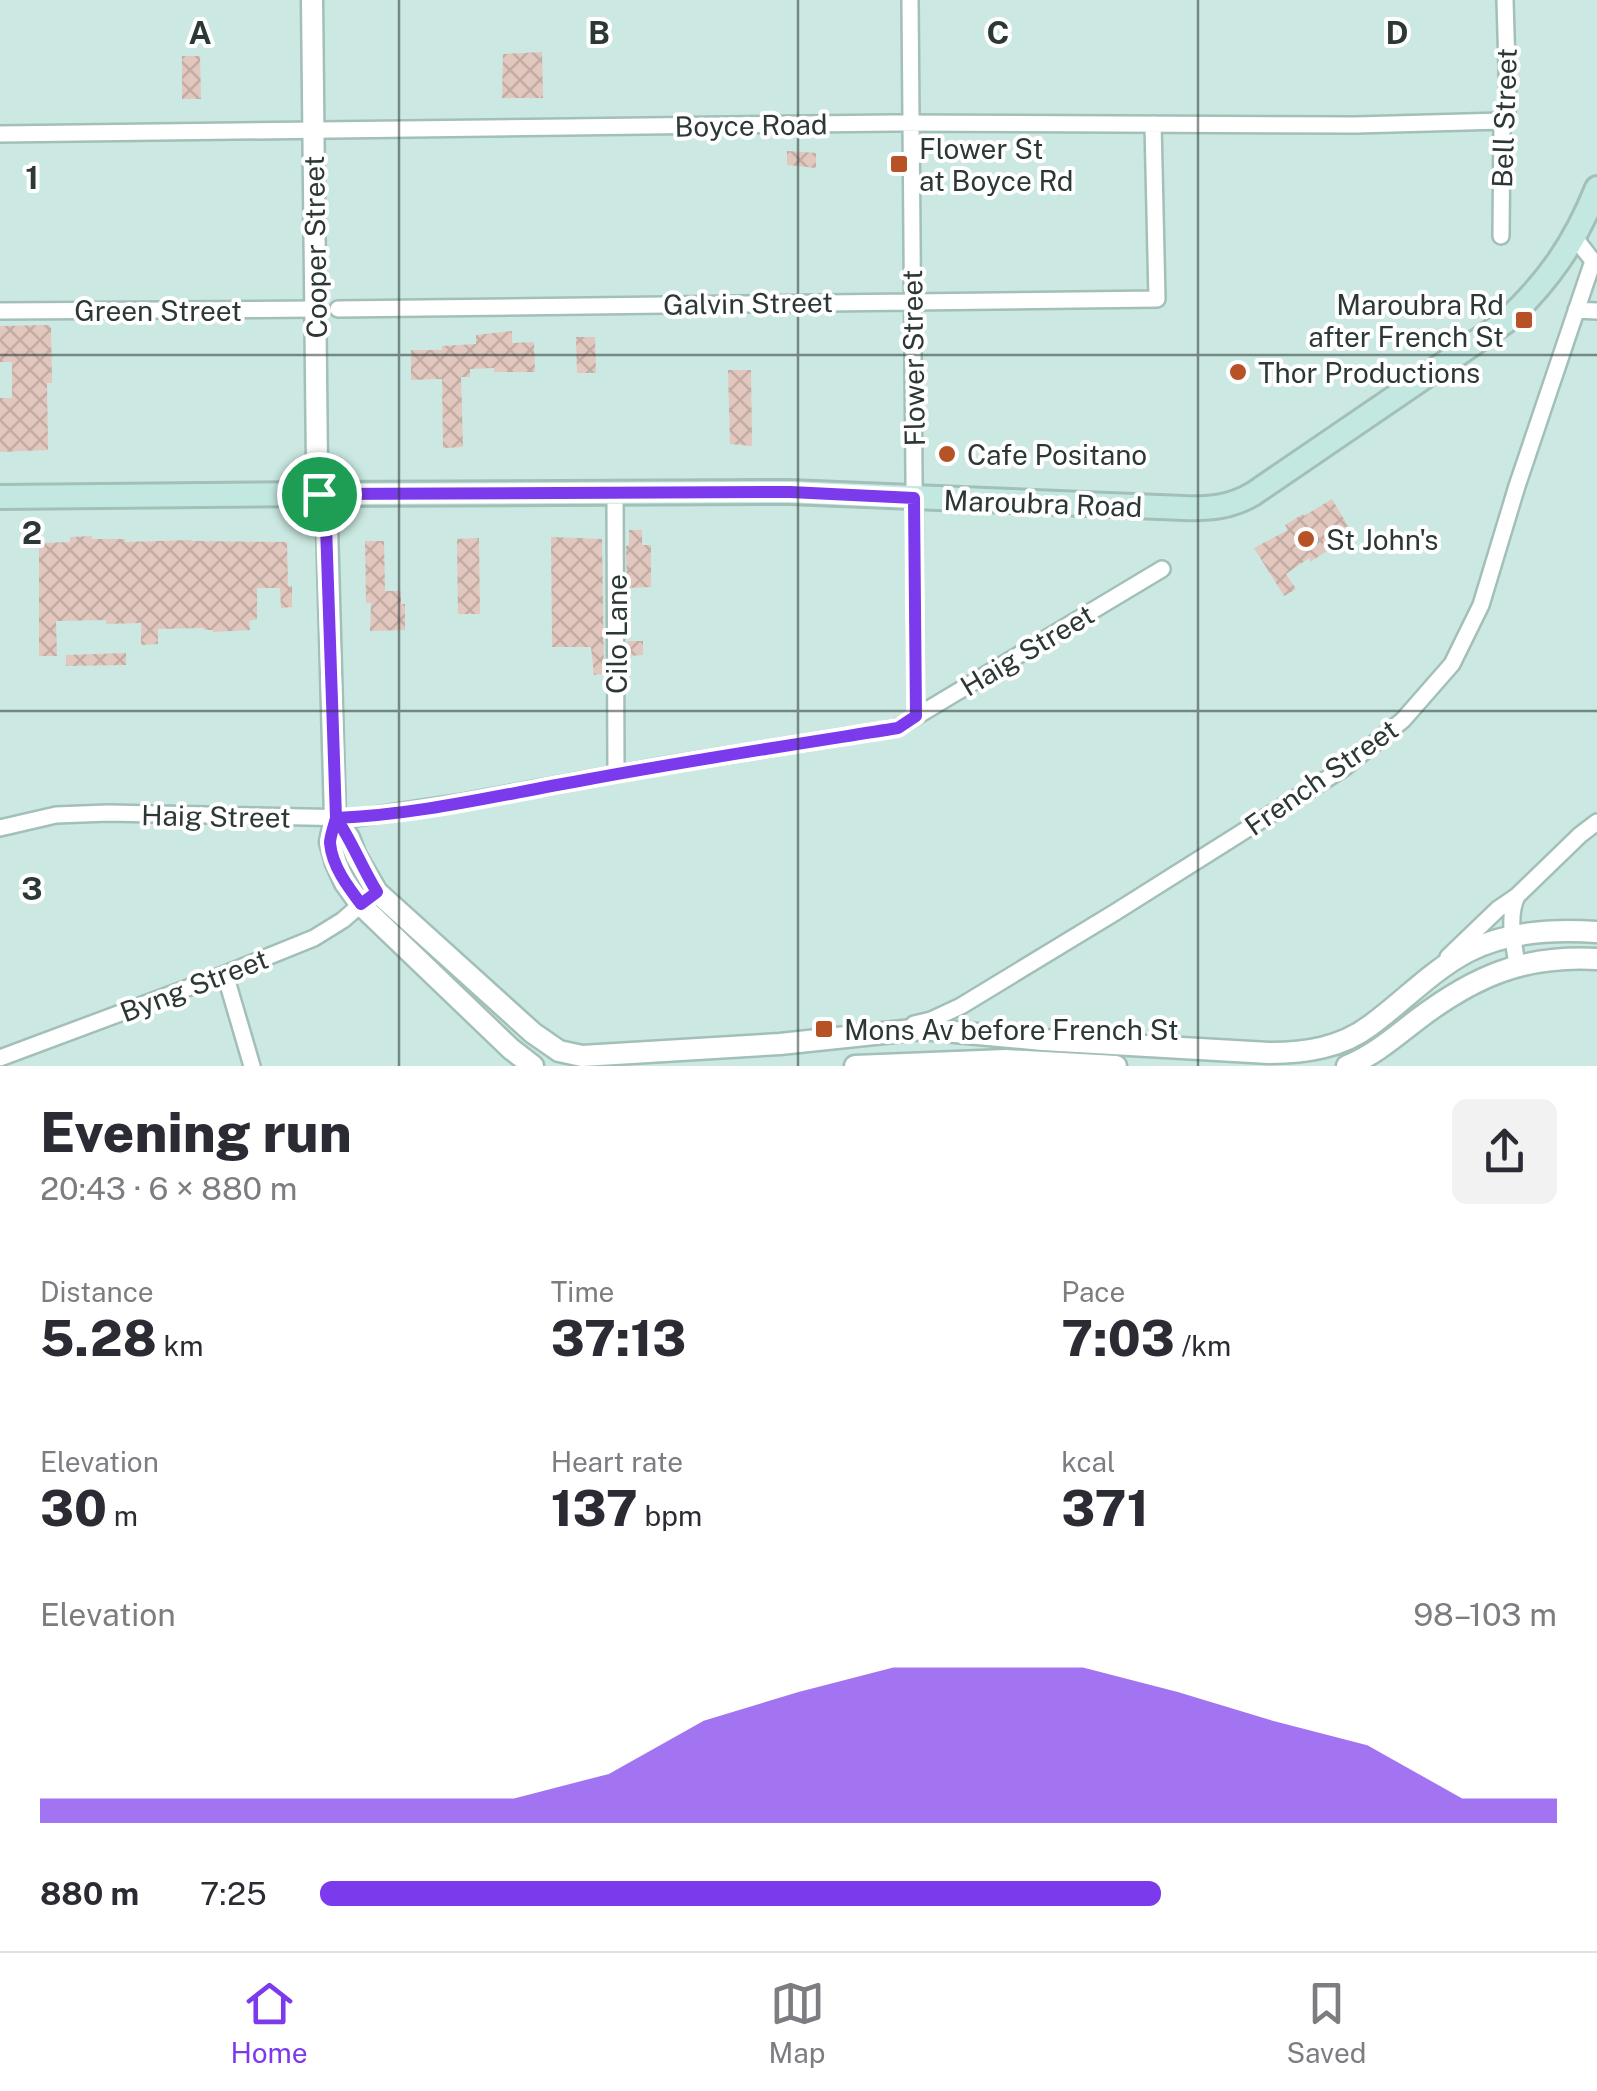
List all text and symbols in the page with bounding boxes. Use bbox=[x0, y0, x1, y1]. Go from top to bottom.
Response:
text: A bbox=[188, 14, 212, 51]
text: B bbox=[588, 14, 610, 51]
text: C bbox=[987, 14, 1009, 51]
text: D bbox=[1385, 14, 1409, 51]
street label: Bell Street bbox=[1485, 48, 1523, 188]
street label: Boyce Road bbox=[674, 107, 828, 143]
place label: Flower St at Boyce Rd bbox=[919, 132, 1074, 197]
marker: Flower St at Boyce Rd bbox=[888, 153, 910, 175]
street label: Cooper Street bbox=[297, 155, 333, 339]
text: 1 bbox=[25, 159, 39, 196]
street label: Flower Street bbox=[895, 269, 931, 447]
street label: Galvin Street bbox=[663, 285, 833, 321]
place label: Maroubra Rd after French St bbox=[1308, 288, 1504, 353]
street label: Green Street bbox=[74, 294, 242, 327]
marker: Maroubra Rd after French St bbox=[1513, 309, 1535, 331]
place label: Thor Productions bbox=[1258, 356, 1480, 389]
marker: Thor Productions bbox=[1227, 361, 1249, 383]
place label: Cafe Positano bbox=[967, 438, 1147, 471]
marker: Cafe Positano bbox=[936, 443, 958, 465]
pin bbox=[277, 452, 362, 537]
icon: arrive bbox=[292, 467, 347, 522]
street label: Maroubra Road bbox=[943, 483, 1143, 523]
text: 2 bbox=[22, 514, 42, 551]
place label: St John's bbox=[1326, 523, 1438, 556]
marker: St John's bbox=[1295, 528, 1317, 550]
street label: Cilo Lane bbox=[600, 574, 633, 694]
street label: Haig Street bbox=[954, 597, 1100, 703]
street label: French Street bbox=[1238, 712, 1404, 842]
street label: Haig Street bbox=[141, 798, 291, 834]
text: 3 bbox=[21, 870, 43, 907]
street label: Byng Street bbox=[115, 942, 273, 1028]
place label: Mons Av before French St bbox=[844, 1013, 1179, 1046]
marker: Mons Av before French St bbox=[813, 1018, 835, 1040]
button: share bbox=[1452, 1099, 1557, 1204]
text: Evening run bbox=[40, 1100, 352, 1164]
text: 20:43 · 6 × 880 m bbox=[40, 1170, 297, 1207]
text: Distance bbox=[40, 1275, 154, 1308]
text: Time bbox=[551, 1275, 614, 1308]
text: Pace bbox=[1061, 1275, 1125, 1308]
text: 5.28 bbox=[40, 1308, 157, 1367]
text: 37:13 bbox=[551, 1308, 686, 1367]
text: 7:03 bbox=[1061, 1308, 1175, 1367]
text: km bbox=[157, 1329, 203, 1362]
text: /km bbox=[1175, 1329, 1231, 1362]
text: Elevation bbox=[40, 1445, 159, 1478]
text: Heart rate bbox=[551, 1445, 683, 1478]
text: kcal bbox=[1061, 1445, 1115, 1478]
text: 30 bbox=[40, 1478, 107, 1537]
text: 137 bbox=[551, 1478, 638, 1537]
text: 371 bbox=[1061, 1478, 1149, 1537]
text: m bbox=[107, 1499, 138, 1532]
text: bpm bbox=[638, 1499, 702, 1532]
text: Elevation bbox=[40, 1596, 176, 1633]
text: 98–103 m bbox=[1413, 1596, 1557, 1633]
text: 880 m bbox=[40, 1875, 139, 1912]
text: 7:25 bbox=[200, 1875, 267, 1912]
tab: Home bbox=[230, 1976, 308, 2069]
tab: Map bbox=[769, 1976, 825, 2069]
tab: Saved bbox=[1286, 1976, 1367, 2069]

